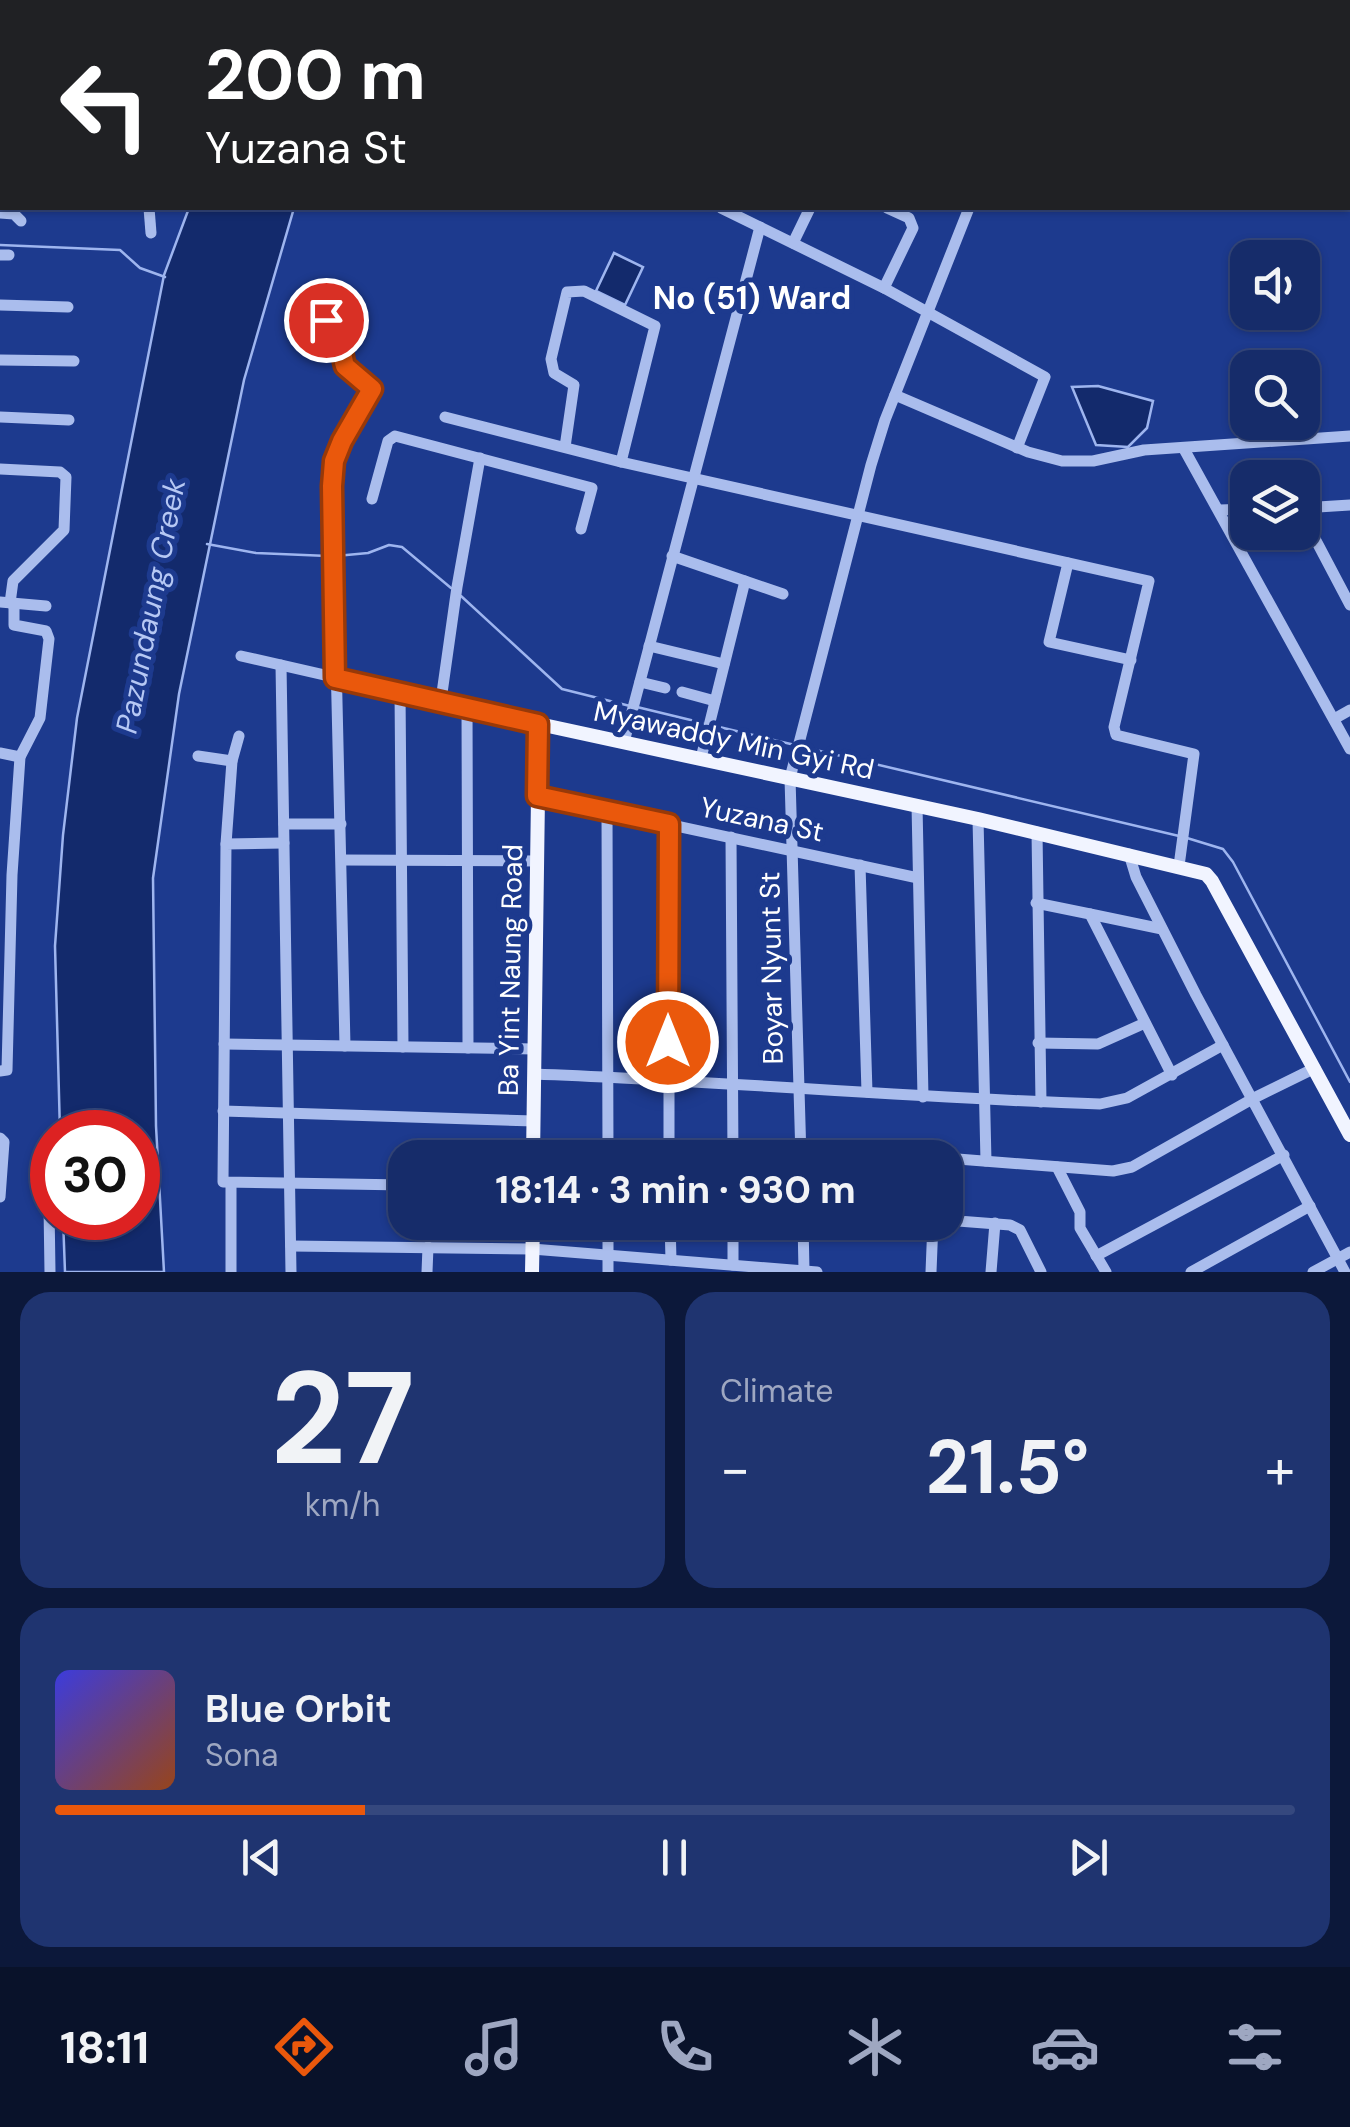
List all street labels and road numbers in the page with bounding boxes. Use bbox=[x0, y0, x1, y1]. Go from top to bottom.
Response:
street label: Myawaddy Min Gyi Rd bbox=[590, 693, 877, 788]
street label: Yuzana St bbox=[697, 788, 827, 851]
street label: Ba Yint Naung Road bbox=[490, 844, 531, 1096]
street label: Boyar Nyunt St bbox=[751, 871, 792, 1065]

